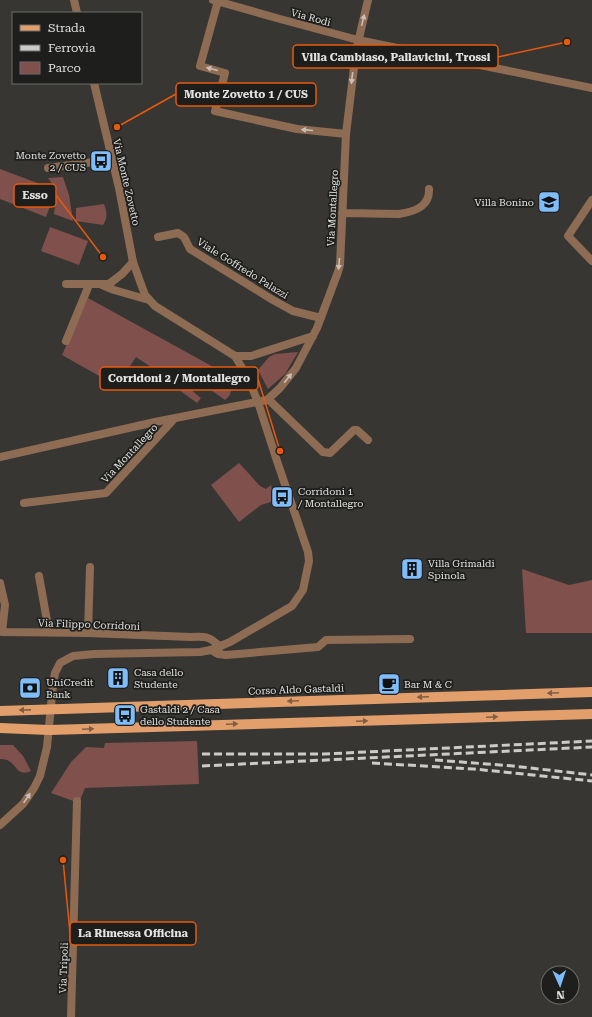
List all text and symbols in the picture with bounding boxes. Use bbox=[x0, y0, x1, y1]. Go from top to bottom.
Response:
street label: Via Rodi bbox=[290, 7, 332, 28]
legend bbox=[12, 12, 142, 84]
one-way arrow bbox=[360, 14, 366, 26]
text: Strada bbox=[48, 21, 86, 35]
text: Ferrovia bbox=[48, 41, 96, 55]
callout: Villa Cambiaso, Pallavicini, Trossi bbox=[293, 45, 498, 68]
text: Villa Cambiaso, Pallavicini, Trossi bbox=[302, 51, 491, 64]
text: Parco bbox=[48, 61, 81, 75]
one-way arrow bbox=[205, 66, 217, 72]
one-way arrow bbox=[349, 72, 355, 84]
callout: Monte Zovetto 1 / CUS bbox=[176, 83, 316, 106]
text: Monte Zovetto 1 / CUS bbox=[184, 88, 308, 101]
one-way arrow bbox=[301, 127, 313, 134]
street label: Via Monte Zovetto bbox=[111, 138, 142, 227]
bus stop icon: Monte Zovetto 2 / CUS bbox=[88, 148, 114, 174]
place label: Monte Zovetto 2 / CUS bbox=[15, 150, 86, 173]
street label: Via Montallegro bbox=[325, 169, 340, 247]
callout: Esso bbox=[14, 184, 56, 207]
text: Esso bbox=[22, 189, 48, 202]
school or university icon: Villa Bonino bbox=[536, 189, 562, 215]
place label: Villa Bonino bbox=[475, 197, 534, 208]
street label: Viale Goffredo Palazzi bbox=[195, 236, 290, 301]
one-way arrow bbox=[336, 257, 343, 270]
callout: Corridoni 2 / Montallegro bbox=[100, 367, 258, 390]
text: Corridoni 2 / Montallegro bbox=[108, 372, 250, 385]
one-way arrow bbox=[283, 373, 292, 384]
street label: Via Montallegro bbox=[99, 422, 160, 485]
bus stop icon: Corridoni 1 / Montallegro bbox=[269, 484, 295, 510]
place label: Corridoni 1 / Montallegro bbox=[297, 486, 363, 509]
building icon: Villa Grimaldi Spinola bbox=[399, 556, 425, 582]
place label: Villa Grimaldi Spinola bbox=[428, 558, 495, 581]
street label: Via Filippo Corridoni bbox=[38, 617, 140, 632]
building icon: Casa dello Studente bbox=[105, 665, 131, 691]
place label: Casa dello Studente bbox=[134, 667, 183, 690]
cafe icon: Bar M & C bbox=[376, 671, 402, 697]
bank icon: UniCredit Bank bbox=[17, 675, 43, 701]
place label: UniCredit Bank bbox=[46, 677, 94, 700]
place label: Bar M & C bbox=[404, 679, 452, 690]
street label: Corso Aldo Gastaldi bbox=[248, 682, 344, 697]
one-way arrow bbox=[546, 690, 559, 696]
one-way arrow bbox=[416, 694, 429, 700]
one-way arrow bbox=[286, 698, 299, 704]
bus stop icon: Gastaldi 2 / Casa dello Studente bbox=[112, 702, 138, 728]
place label: Gastaldi 2 / Casa dello Studente bbox=[140, 704, 221, 727]
one-way arrow bbox=[18, 707, 31, 713]
one-way arrow bbox=[486, 714, 499, 720]
one-way arrow bbox=[356, 718, 369, 724]
one-way arrow bbox=[226, 721, 238, 728]
one-way arrow bbox=[82, 725, 94, 732]
one-way arrow bbox=[23, 793, 31, 803]
callout: La Rimessa Officina bbox=[70, 922, 196, 945]
text: La Rimessa Officina bbox=[78, 927, 189, 940]
street label: Via Tripoli bbox=[57, 942, 70, 994]
north arrow bbox=[540, 965, 580, 1005]
text: N bbox=[555, 988, 565, 1001]

